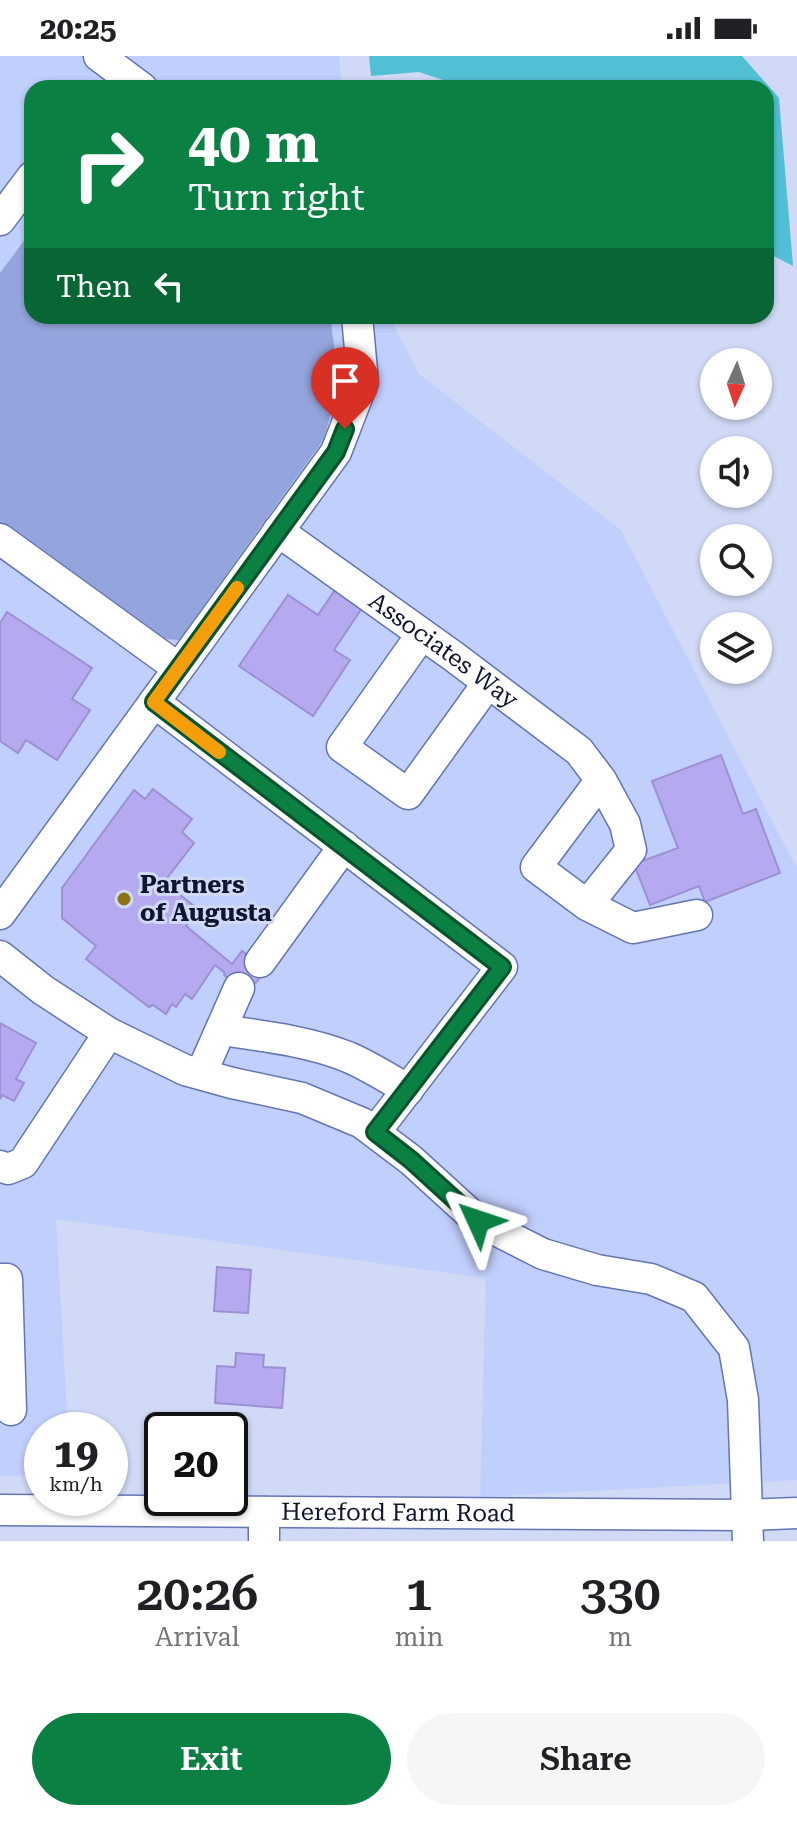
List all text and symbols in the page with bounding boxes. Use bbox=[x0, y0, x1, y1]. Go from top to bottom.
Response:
text: 20:25 bbox=[40, 11, 117, 46]
text: 40 m bbox=[188, 110, 319, 176]
icon: right bbox=[56, 112, 160, 216]
text: Turn right bbox=[188, 177, 365, 219]
icon: left bbox=[147, 264, 191, 308]
text: Then bbox=[56, 269, 131, 304]
pin bbox=[311, 347, 379, 429]
north arrow bbox=[700, 348, 772, 420]
map controls bbox=[700, 348, 772, 684]
icon: arrive bbox=[323, 359, 367, 403]
button: sound bbox=[700, 436, 772, 508]
button: search bbox=[700, 524, 772, 596]
street label: Associates Way bbox=[364, 587, 524, 714]
button: layers bbox=[700, 612, 772, 684]
place label: Partners of Augusta bbox=[140, 871, 272, 927]
marker: Partners of Augusta bbox=[115, 890, 133, 908]
position arrow bbox=[436, 1179, 520, 1263]
speed limit sign: 20 bbox=[144, 1412, 248, 1516]
text: 19 bbox=[54, 1430, 98, 1477]
text: km/h bbox=[49, 1472, 103, 1496]
street label: Hereford Farm Road bbox=[281, 1498, 515, 1527]
text: 20:26 bbox=[136, 1566, 258, 1622]
text: 1 bbox=[406, 1566, 432, 1622]
text: 330 bbox=[580, 1566, 661, 1622]
text: Arrival bbox=[155, 1622, 240, 1652]
text: min bbox=[395, 1622, 443, 1652]
text: m bbox=[608, 1622, 632, 1652]
button: Exit bbox=[32, 1713, 391, 1805]
button: Share bbox=[407, 1713, 765, 1805]

